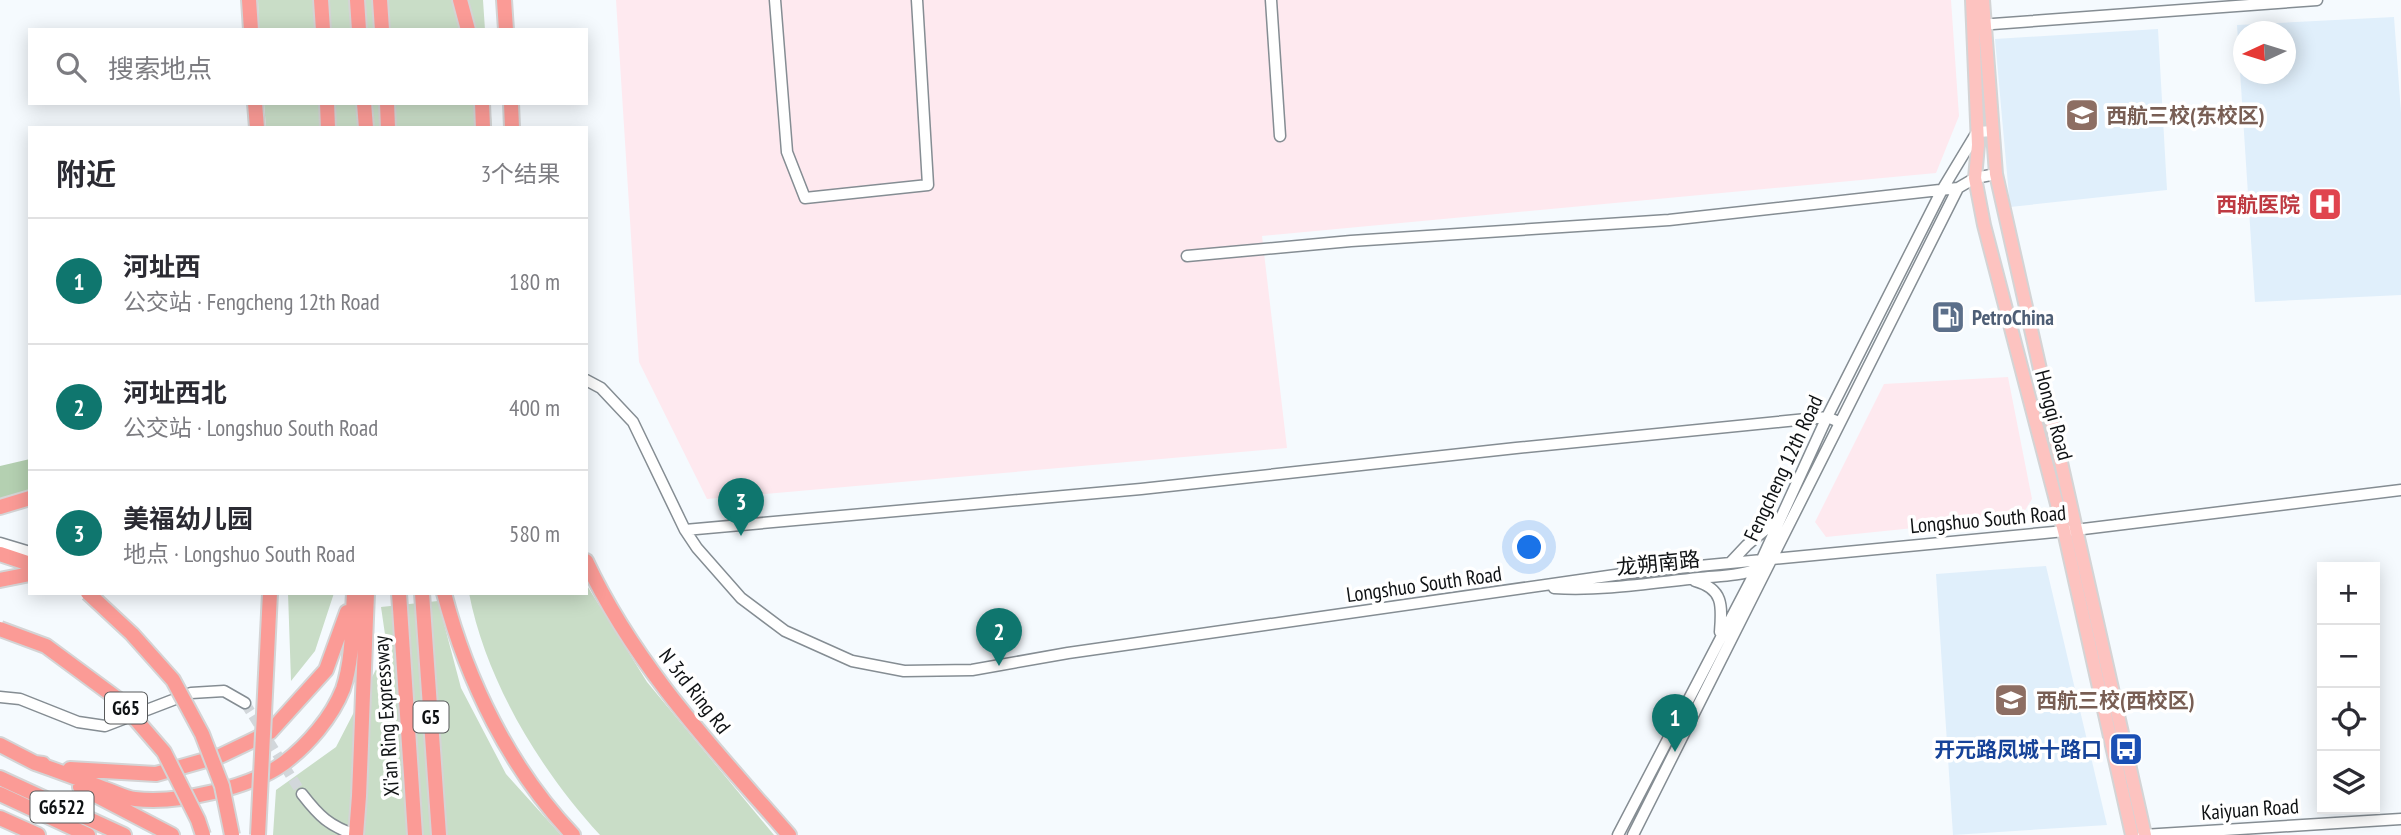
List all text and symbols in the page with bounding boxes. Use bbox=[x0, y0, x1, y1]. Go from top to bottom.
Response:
north arrow bbox=[2233, 21, 2296, 84]
search box bbox=[28, 28, 588, 105]
icon: search bbox=[52, 48, 90, 86]
text: 搜索地点 bbox=[108, 52, 212, 85]
school or university icon: 西航三校(东校区) bbox=[2063, 96, 2101, 134]
place label: 西航三校(东校区) bbox=[2106, 102, 2265, 129]
text: 附近 bbox=[56, 154, 116, 193]
text: 3个结果 bbox=[481, 159, 560, 188]
hospital icon: 西航医院 bbox=[2306, 185, 2344, 223]
place label: 西航医院 bbox=[2216, 191, 2300, 218]
text: 河址西 bbox=[123, 250, 201, 283]
text: 1 bbox=[74, 267, 85, 296]
text: 180 m bbox=[509, 267, 560, 296]
text: 公交站 · Fengcheng 12th Road bbox=[123, 287, 380, 316]
fuel station icon: PetroChina bbox=[1929, 298, 1967, 336]
place label: PetroChina bbox=[1972, 304, 2054, 331]
street label: Hongqi Road bbox=[2029, 367, 2079, 463]
text: 河址西北 bbox=[123, 376, 227, 409]
street label: Fengcheng 12th Road bbox=[1737, 391, 1829, 545]
text: 2 bbox=[74, 393, 85, 422]
text: 400 m bbox=[509, 393, 560, 422]
text: 公交站 · Longshuo South Road bbox=[123, 413, 378, 442]
pin: 3 bbox=[718, 478, 764, 536]
street label: Longshuo South Road bbox=[1909, 499, 2067, 539]
text: 美福幼儿园 bbox=[123, 502, 253, 535]
text: 3 bbox=[74, 519, 85, 548]
text: 580 m bbox=[509, 519, 560, 548]
your location bbox=[1512, 530, 1546, 564]
text: 地点 · Longshuo South Road bbox=[123, 539, 355, 568]
street label: 龙朔南路 bbox=[1615, 545, 1701, 581]
street label: Longshuo South Road bbox=[1345, 560, 1503, 608]
map controls bbox=[2317, 562, 2380, 814]
button: + bbox=[2317, 562, 2380, 625]
pin: 2 bbox=[976, 608, 1022, 666]
button: − bbox=[2317, 625, 2380, 688]
street label: Xi'an Ring Expressway bbox=[367, 634, 405, 797]
street label: N 3rd Ring Rd bbox=[653, 643, 737, 739]
school or university icon: 西航三校(西校区) bbox=[1992, 681, 2030, 719]
place label: 西航三校(西校区) bbox=[2036, 687, 2195, 714]
button: locate bbox=[2317, 688, 2380, 751]
road number: G65 bbox=[105, 692, 147, 723]
pin: 1 bbox=[1652, 694, 1698, 752]
road number: G5 bbox=[414, 702, 448, 732]
bus stop icon: 开元路凤城十路口 bbox=[2107, 730, 2145, 768]
place label: 开元路凤城十路口 bbox=[1934, 736, 2102, 763]
button: layers bbox=[2317, 751, 2380, 814]
road number: G6522 bbox=[31, 792, 94, 822]
street label: Kaiyuan Road bbox=[2200, 792, 2300, 826]

